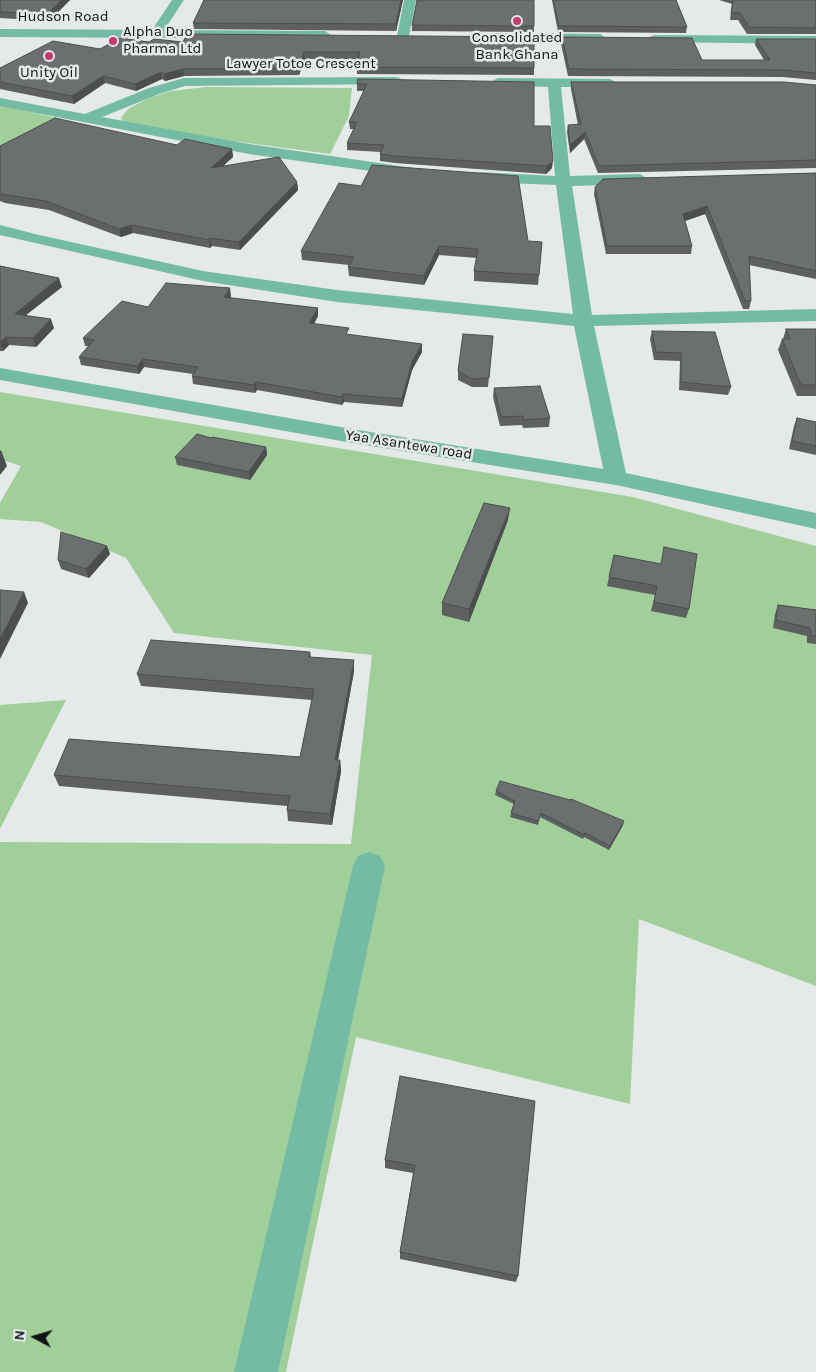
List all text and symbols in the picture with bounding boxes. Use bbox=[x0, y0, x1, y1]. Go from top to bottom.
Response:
street label: Hudson Road bbox=[17, 8, 109, 26]
marker: Consolidated Bank Ghana bbox=[511, 15, 523, 27]
place label: Alpha Duo Pharma Ltd bbox=[123, 23, 201, 58]
place label: Consolidated Bank Ghana bbox=[472, 29, 562, 64]
marker: Alpha Duo Pharma Ltd bbox=[107, 35, 119, 47]
marker: Unity Oil bbox=[43, 50, 55, 62]
street label: Lawyer Totoe Crescent bbox=[226, 55, 376, 73]
place label: Unity Oil bbox=[20, 64, 78, 82]
street label: Yaa Asantewa road bbox=[344, 426, 474, 464]
north arrow bbox=[10, 1312, 60, 1362]
text: N bbox=[11, 1330, 29, 1341]

